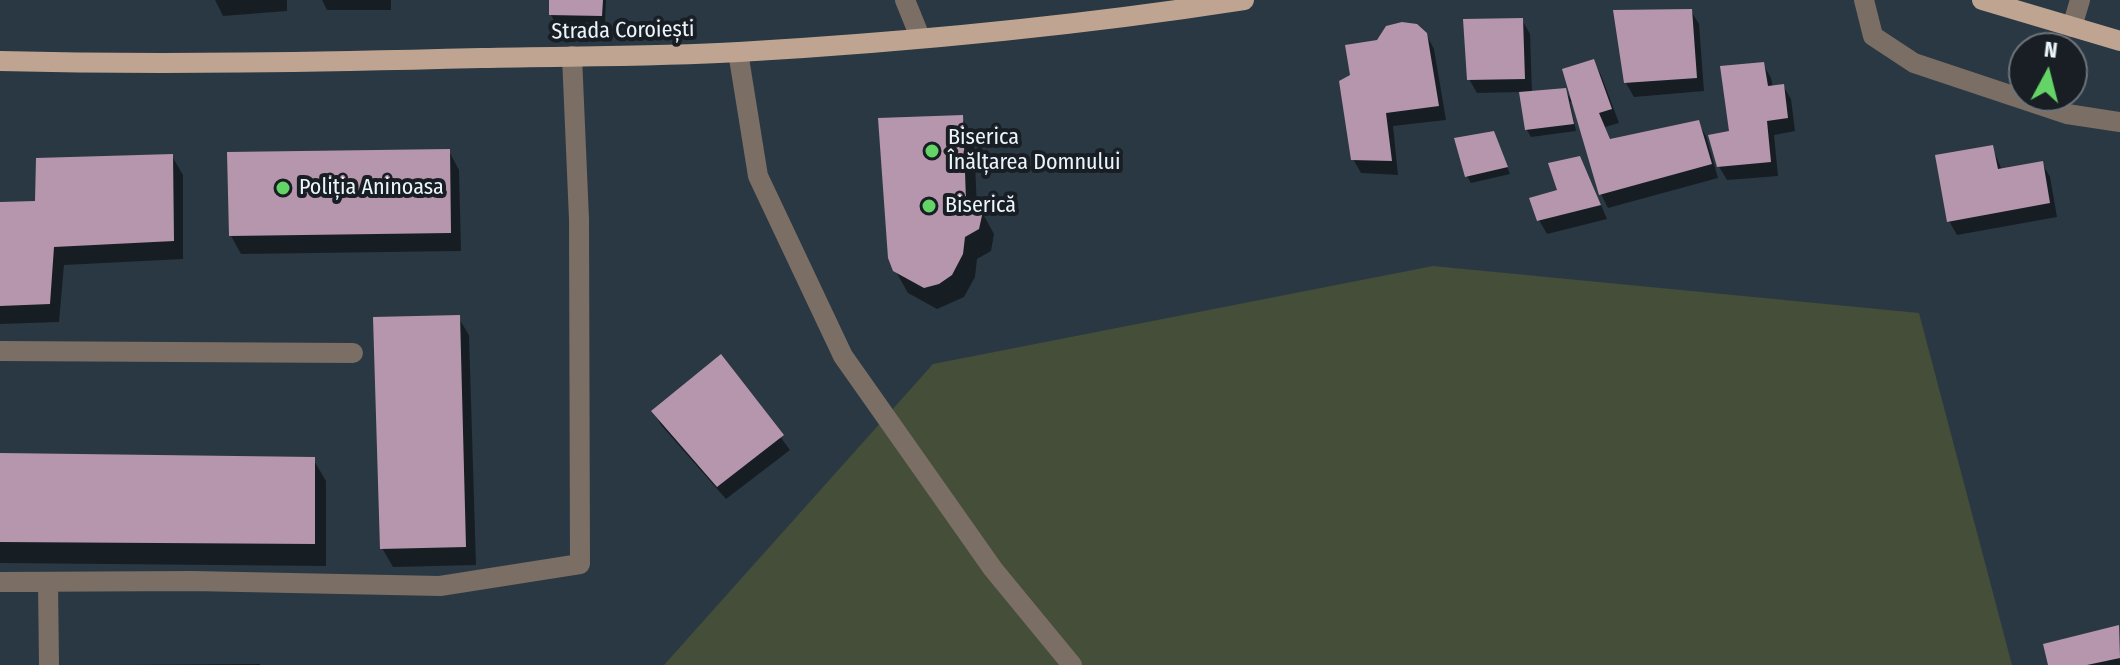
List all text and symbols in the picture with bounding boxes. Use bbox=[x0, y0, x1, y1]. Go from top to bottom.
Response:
street label: Strada Coroiești bbox=[551, 17, 695, 45]
north arrow bbox=[2008, 32, 2088, 112]
text: N bbox=[2043, 35, 2059, 64]
place label: Biserica Înălțarea Domnului bbox=[948, 125, 1120, 176]
marker: Biserica Înălțarea Domnului bbox=[923, 142, 941, 160]
place label: Poliția Aninoasa bbox=[299, 175, 444, 201]
marker: Poliția Aninoasa bbox=[274, 179, 292, 197]
place label: Biserică bbox=[945, 193, 1016, 219]
marker: Biserică bbox=[920, 197, 938, 215]

